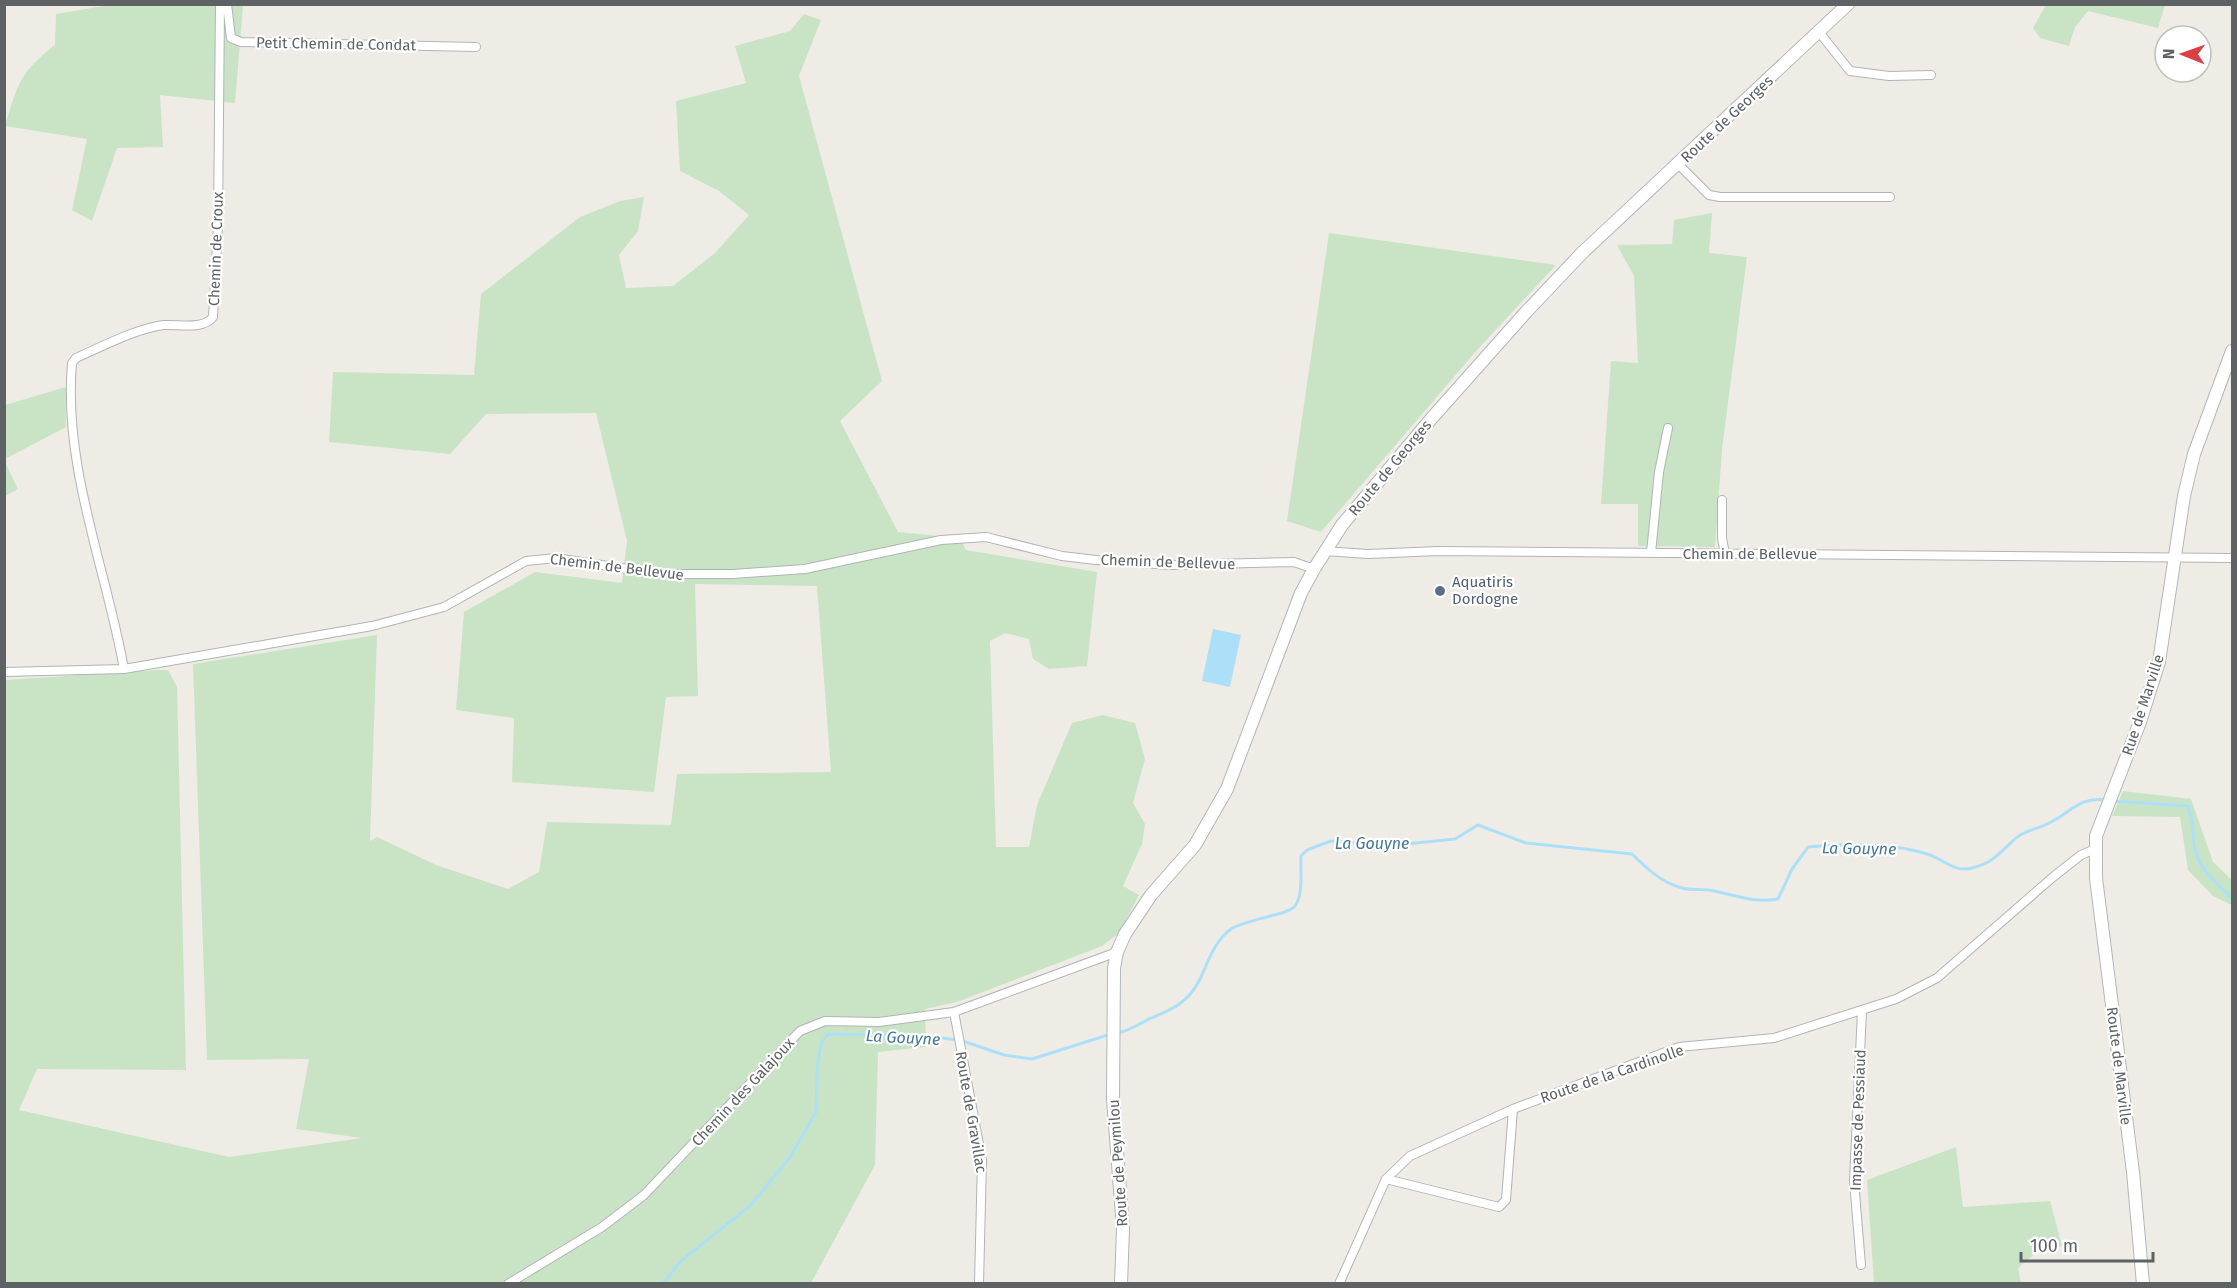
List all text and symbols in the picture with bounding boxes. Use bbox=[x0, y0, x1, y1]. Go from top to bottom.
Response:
north arrow bbox=[2153, 24, 2213, 84]
street label: Petit Chemin de Condat bbox=[256, 34, 417, 54]
text: N bbox=[2159, 48, 2178, 59]
street label: Route de Georges bbox=[1677, 72, 1777, 166]
street label: Chemin de Croux bbox=[205, 191, 227, 307]
street label: Route de Georges bbox=[1345, 416, 1435, 520]
street label: Chemin de Bellevue bbox=[1683, 545, 1817, 563]
street label: Chemin de Bellevue bbox=[549, 550, 685, 584]
street label: Chemin de Bellevue bbox=[1100, 551, 1236, 573]
place label: Aquatiris Dordogne bbox=[1452, 573, 1518, 608]
marker: Aquatiris Dordogne bbox=[1433, 584, 1447, 598]
street label: Rue de Marville bbox=[2118, 652, 2168, 758]
water label: La Gouyne bbox=[1335, 834, 1409, 853]
water label: La Gouyne bbox=[1822, 838, 1896, 859]
street label: Route de Marville bbox=[2103, 1006, 2135, 1126]
water label: La Gouyne bbox=[865, 1026, 941, 1049]
street label: Chemin des Galajoux bbox=[688, 1033, 798, 1150]
street label: Route de la Cardinolle bbox=[1538, 1041, 1686, 1107]
street label: Impasse de Pessiaud bbox=[1847, 1049, 1869, 1191]
street label: Route de Gravillac bbox=[951, 1050, 991, 1174]
street label: Route de Peymilou bbox=[1105, 1099, 1131, 1227]
scale bar bbox=[2021, 1225, 2153, 1263]
text: 100 m bbox=[2030, 1235, 2078, 1257]

